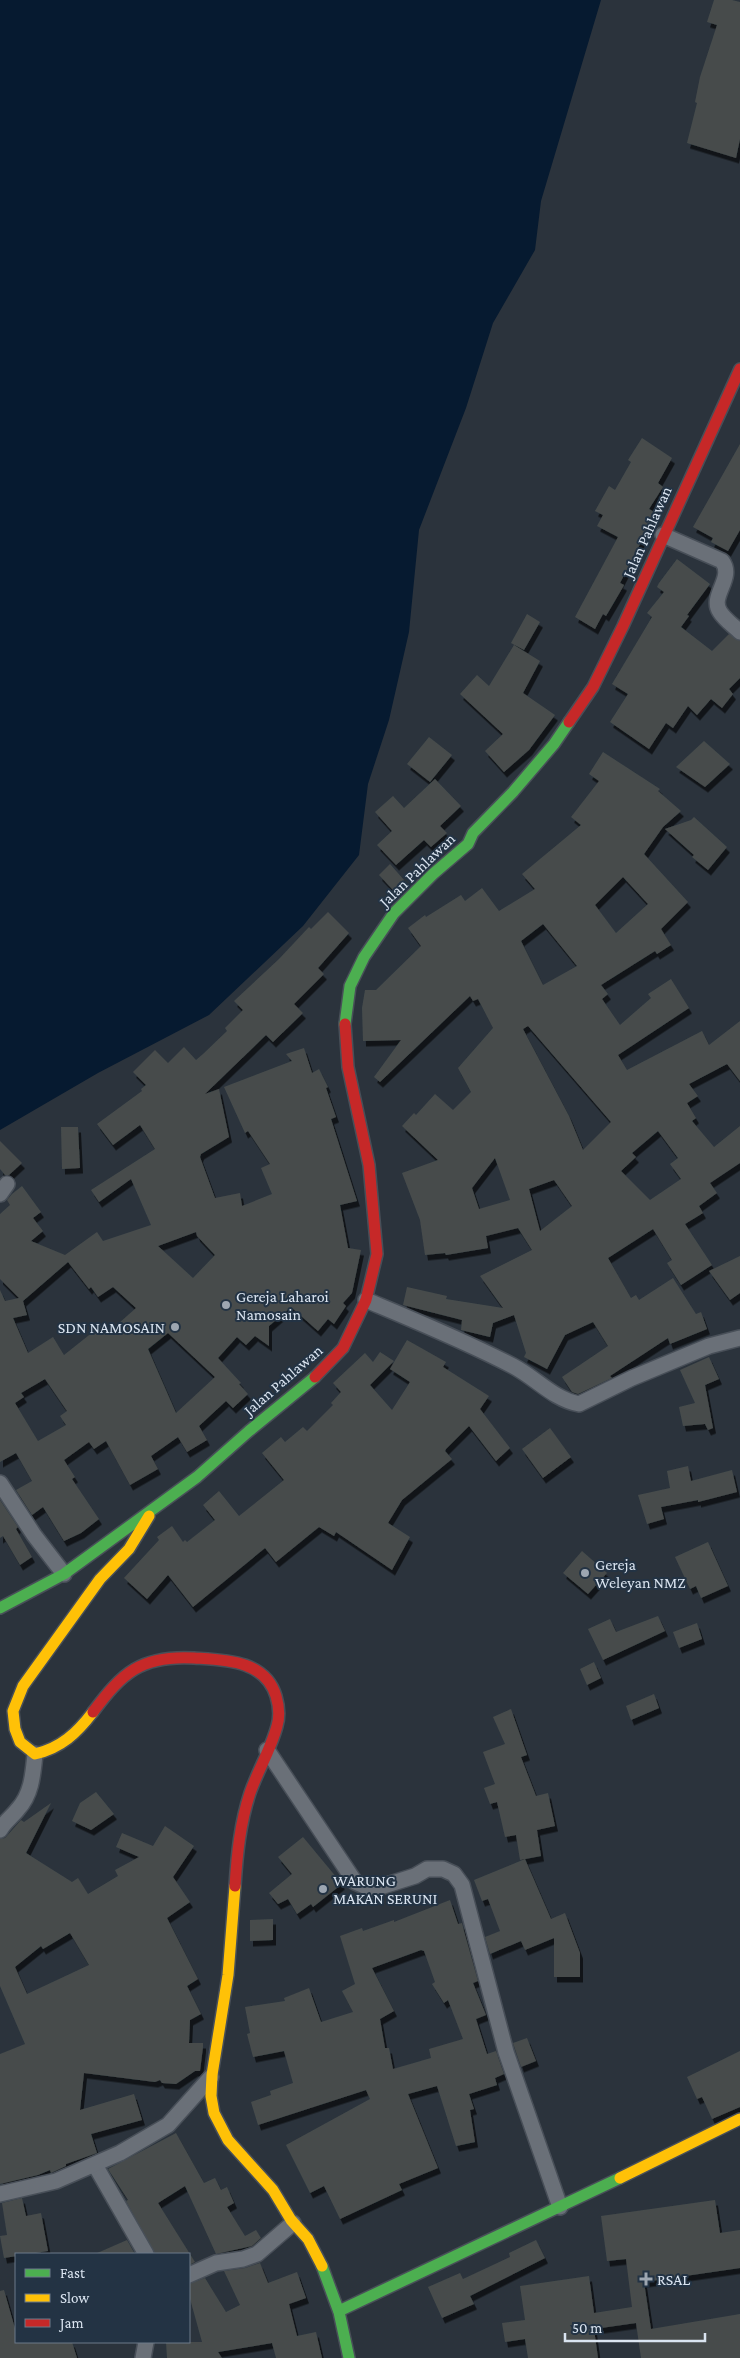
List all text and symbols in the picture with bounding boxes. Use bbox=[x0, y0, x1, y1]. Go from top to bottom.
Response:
street label: Jalan Pahlawan bbox=[618, 483, 676, 583]
street label: Jalan Pahlawan bbox=[374, 829, 459, 912]
place label: Gereja Laharoi Namosain bbox=[236, 1288, 329, 1323]
marker: Gereja Laharoi Namosain bbox=[220, 1299, 232, 1311]
place label: SDN NAMOSAIN bbox=[58, 1319, 165, 1336]
marker: SDN NAMOSAIN bbox=[169, 1321, 181, 1333]
street label: Jalan Pahlawan bbox=[239, 1341, 327, 1421]
place label: Gereja Weleyan NMZ bbox=[595, 1556, 686, 1592]
marker: Gereja Weleyan NMZ bbox=[579, 1567, 591, 1579]
place label: WARUNG MAKAN SERUNI bbox=[333, 1872, 438, 1907]
marker: WARUNG MAKAN SERUNI bbox=[317, 1883, 329, 1895]
legend bbox=[15, 2253, 190, 2343]
text: Fast bbox=[60, 2265, 86, 2281]
place label: RSAL bbox=[657, 2271, 690, 2288]
marker: RSAL bbox=[639, 2272, 653, 2286]
text: Slow bbox=[60, 2290, 90, 2306]
scale bar bbox=[565, 2310, 705, 2342]
text: Jam bbox=[58, 2315, 83, 2332]
text: 50 m bbox=[572, 2320, 602, 2336]

